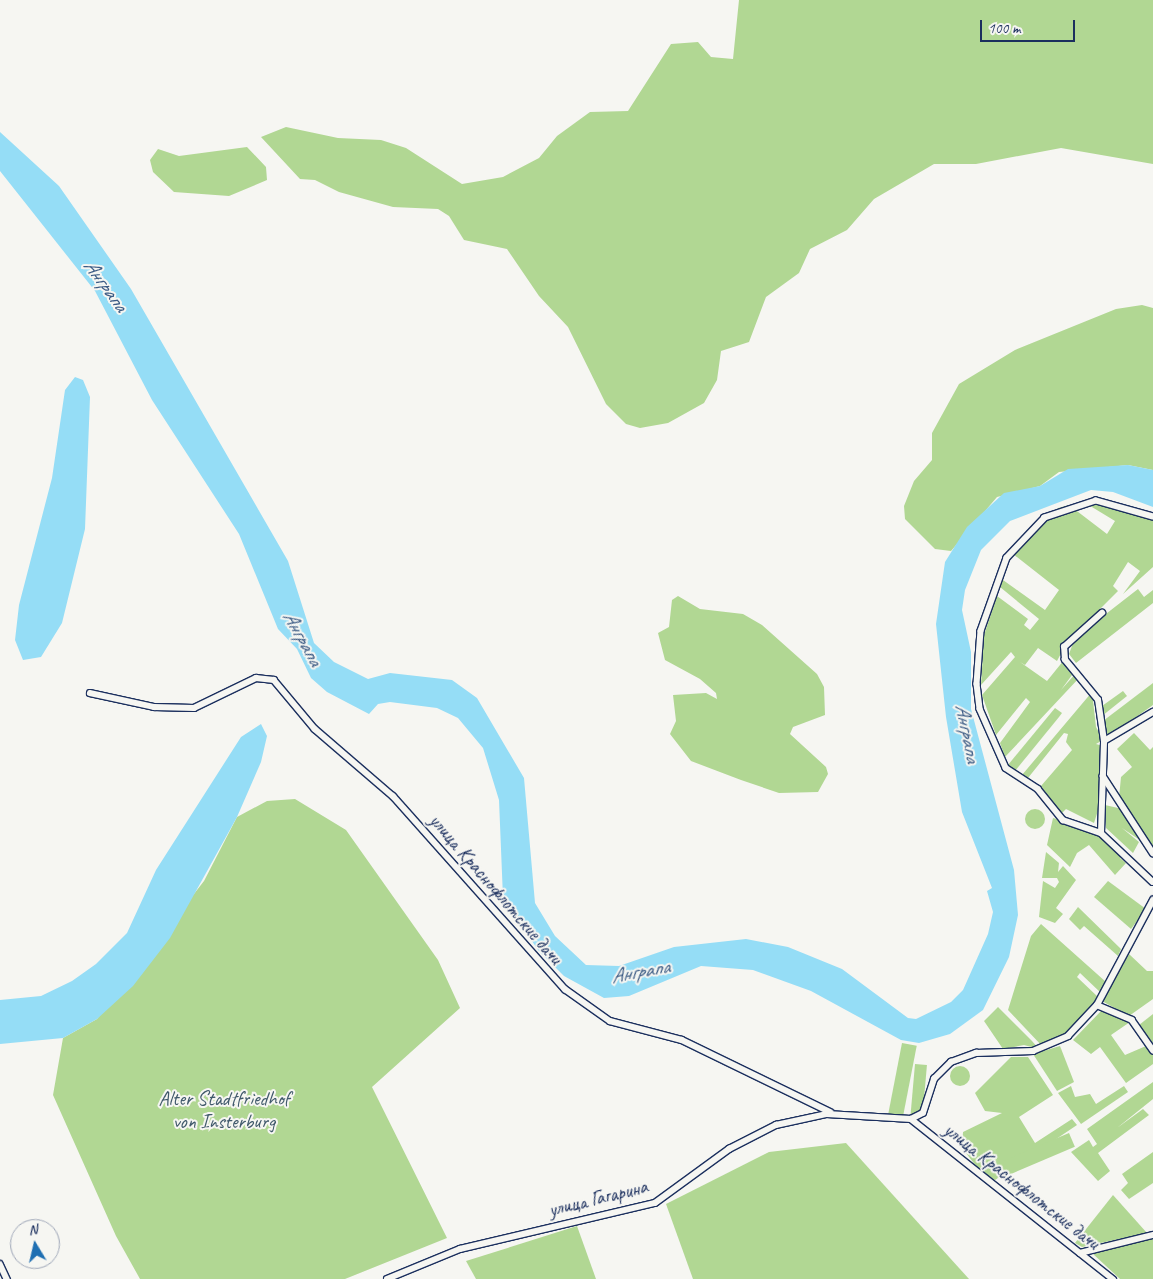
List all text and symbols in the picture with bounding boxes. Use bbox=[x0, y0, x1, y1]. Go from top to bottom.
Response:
scale bar bbox=[983, 10, 1078, 42]
text: 100 m bbox=[988, 19, 1020, 38]
water label: Анграпа bbox=[79, 254, 133, 316]
water label: Анграпа bbox=[278, 606, 328, 670]
water label: Анграпа bbox=[950, 702, 986, 764]
street label: улица Краснофлотские дачи bbox=[424, 809, 568, 969]
water label: Анграпа bbox=[609, 953, 671, 989]
park label: Alter Stadtfriedhof von Insterburg bbox=[158, 1086, 290, 1133]
street label: улица Краснофлотские дачи bbox=[939, 1118, 1105, 1254]
street label: улица Гагарина bbox=[546, 1174, 650, 1222]
north arrow bbox=[10, 1219, 60, 1269]
text: N bbox=[27, 1221, 38, 1239]

